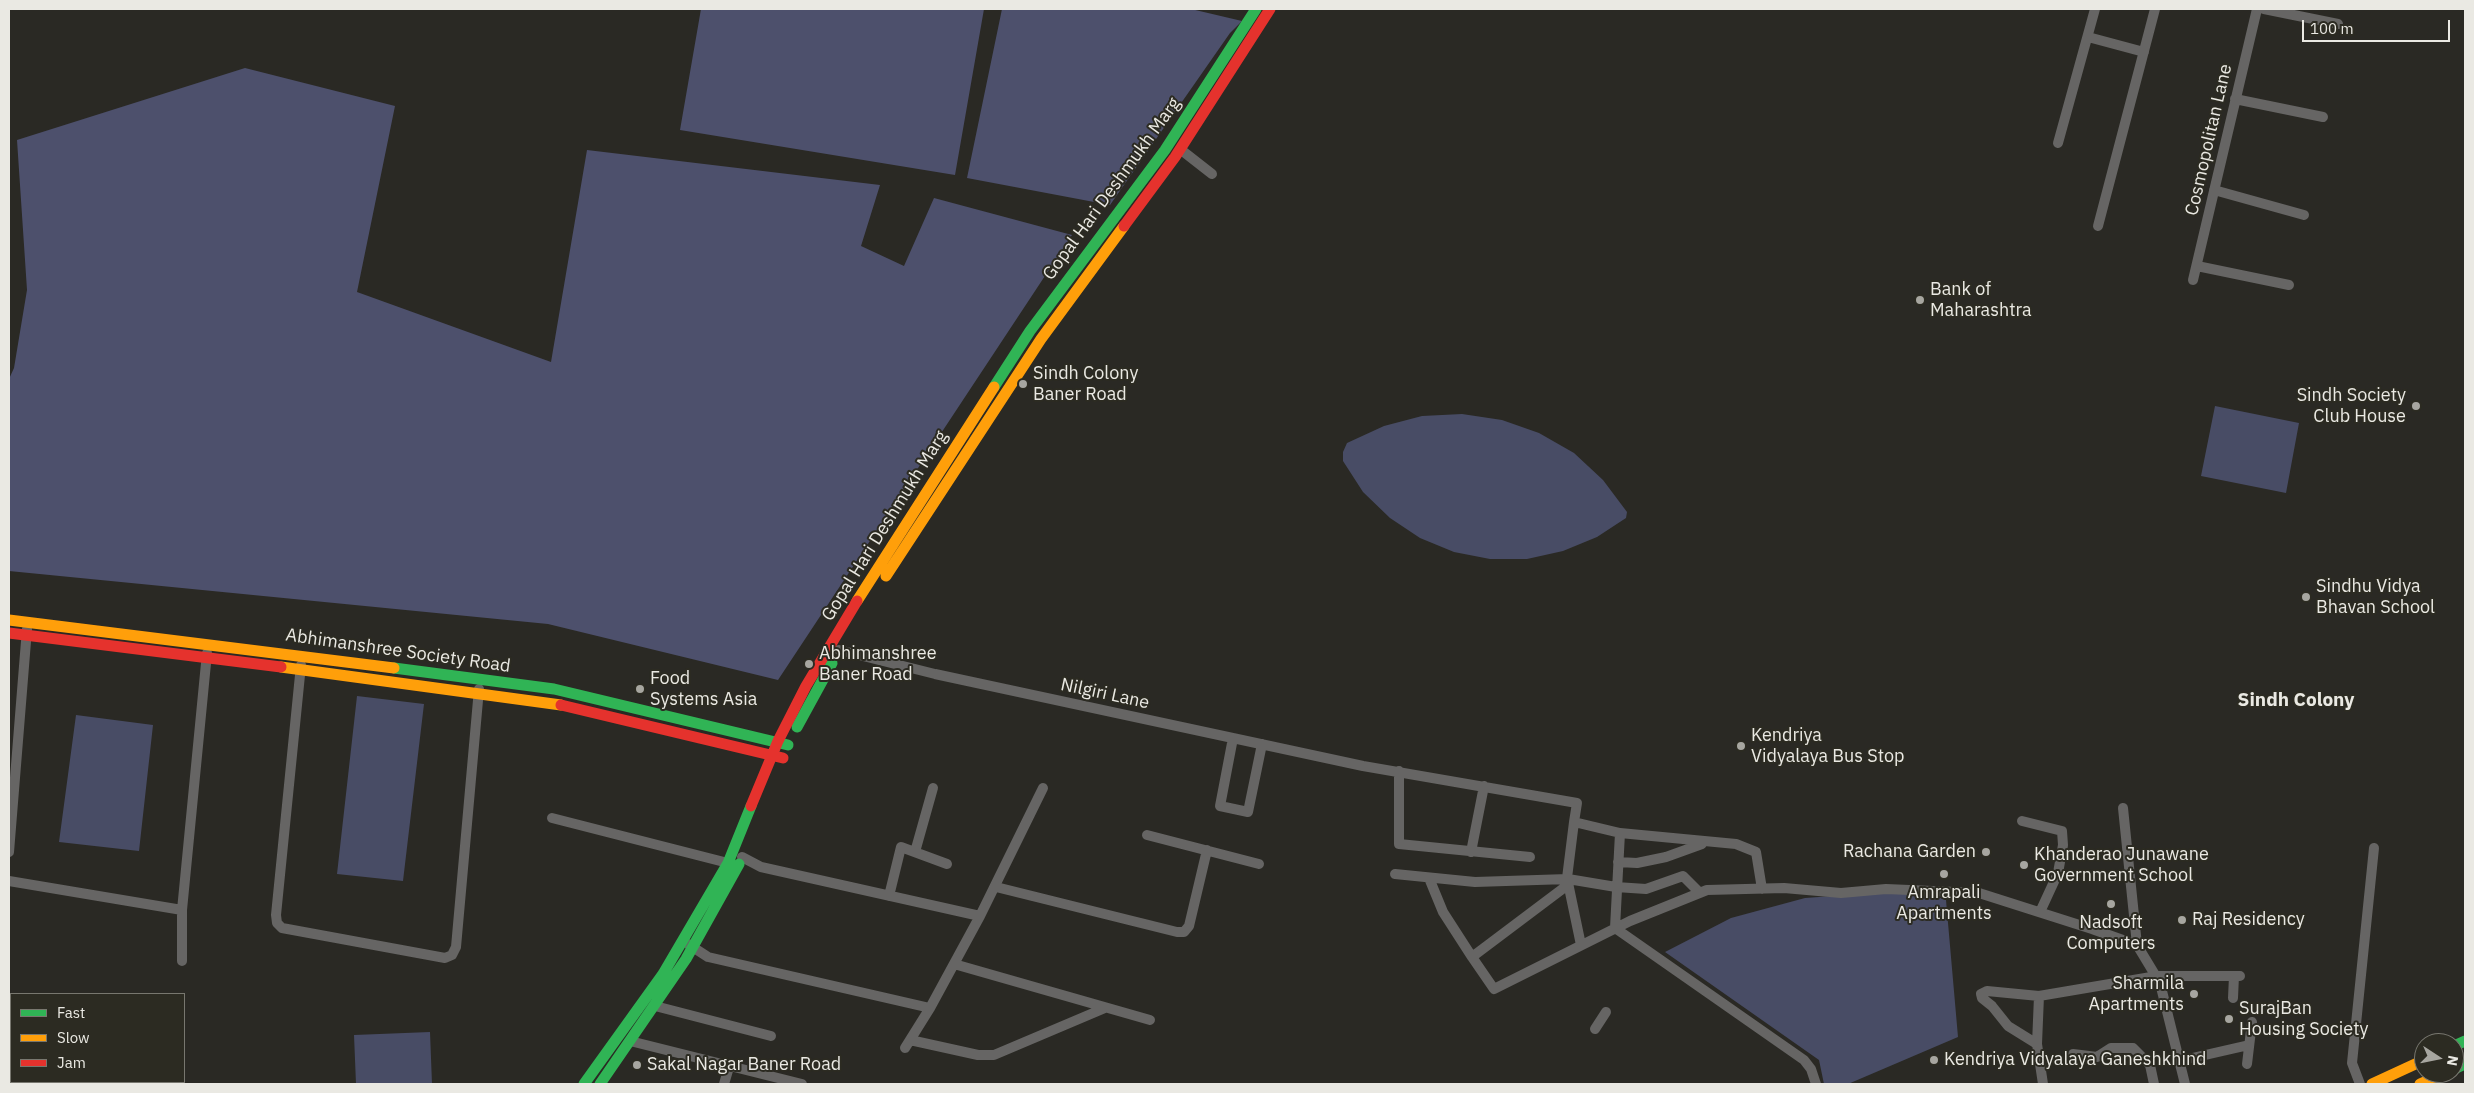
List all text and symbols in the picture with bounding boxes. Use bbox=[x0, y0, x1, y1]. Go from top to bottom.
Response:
scale bar bbox=[2304, 10, 2452, 42]
text: 100 m bbox=[2310, 19, 2354, 38]
street label: Cosmopolitan Lane bbox=[2181, 62, 2237, 218]
street label: Gopal Hari Deshmukh Marg bbox=[1039, 94, 1185, 284]
place label: Bank of Maharashtra bbox=[1930, 279, 2032, 322]
marker: Bank of Maharashtra bbox=[1914, 294, 1926, 306]
place label: Sindh Colony Baner Road bbox=[1033, 363, 1138, 406]
marker: Sindh Colony Baner Road bbox=[1017, 378, 1029, 390]
place label: Sindh Society Club House bbox=[2297, 385, 2406, 428]
marker: Sindh Society Club House bbox=[2410, 400, 2422, 412]
street label: Gopal Hari Deshmukh Marg bbox=[817, 427, 953, 625]
place label: Sindhu Vidya Bhavan School bbox=[2316, 576, 2435, 618]
marker: Sindhu Vidya Bhavan School bbox=[2300, 591, 2312, 603]
street label: Abhimanshree Society Road bbox=[284, 625, 512, 677]
place label: Abhimanshree Baner Road bbox=[819, 643, 937, 686]
marker: Abhimanshree Baner Road bbox=[803, 658, 815, 670]
place label: Food Systems Asia bbox=[650, 668, 757, 711]
street label: Nilgiri Lane bbox=[1059, 674, 1151, 714]
marker: Food Systems Asia bbox=[634, 683, 646, 695]
district label: Sindh Colony bbox=[2238, 690, 2354, 712]
place label: Kendriya Vidyalaya Bus Stop bbox=[1751, 725, 1904, 768]
marker: Kendriya Vidyalaya Bus Stop bbox=[1735, 740, 1747, 752]
place label: Rachana Garden bbox=[1843, 841, 1976, 863]
place label: Khanderao Junawane Government School bbox=[2034, 844, 2209, 886]
marker: Rachana Garden bbox=[1980, 846, 1992, 858]
marker: Khanderao Junawane Government School bbox=[2018, 859, 2030, 871]
marker: Amrapali Apartments bbox=[1938, 868, 1950, 880]
place label: Amrapali Apartments bbox=[1896, 882, 1992, 924]
marker: Nadsoft Computers bbox=[2105, 898, 2117, 910]
place label: Raj Residency bbox=[2192, 909, 2305, 931]
place label: Nadsoft Computers bbox=[2066, 912, 2156, 954]
marker: Raj Residency bbox=[2176, 914, 2188, 926]
place label: Sharmila Apartments bbox=[2089, 973, 2184, 1016]
marker: Sharmila Apartments bbox=[2188, 988, 2200, 1000]
legend bbox=[10, 993, 185, 1083]
place label: SurajBan Housing Society bbox=[2239, 998, 2369, 1040]
text: Fast bbox=[57, 1003, 85, 1022]
marker: SurajBan Housing Society bbox=[2223, 1013, 2235, 1025]
text: Slow bbox=[57, 1028, 90, 1047]
north arrow bbox=[2414, 1033, 2464, 1083]
place label: Kendriya Vidyalaya Ganeshkhind bbox=[1944, 1049, 2207, 1071]
text: Jam bbox=[57, 1053, 86, 1072]
place label: Sakal Nagar Baner Road bbox=[647, 1054, 841, 1076]
marker: Kendriya Vidyalaya Ganeshkhind bbox=[1928, 1054, 1940, 1066]
text: N bbox=[2443, 1054, 2463, 1067]
marker: Sakal Nagar Baner Road bbox=[631, 1059, 643, 1071]

